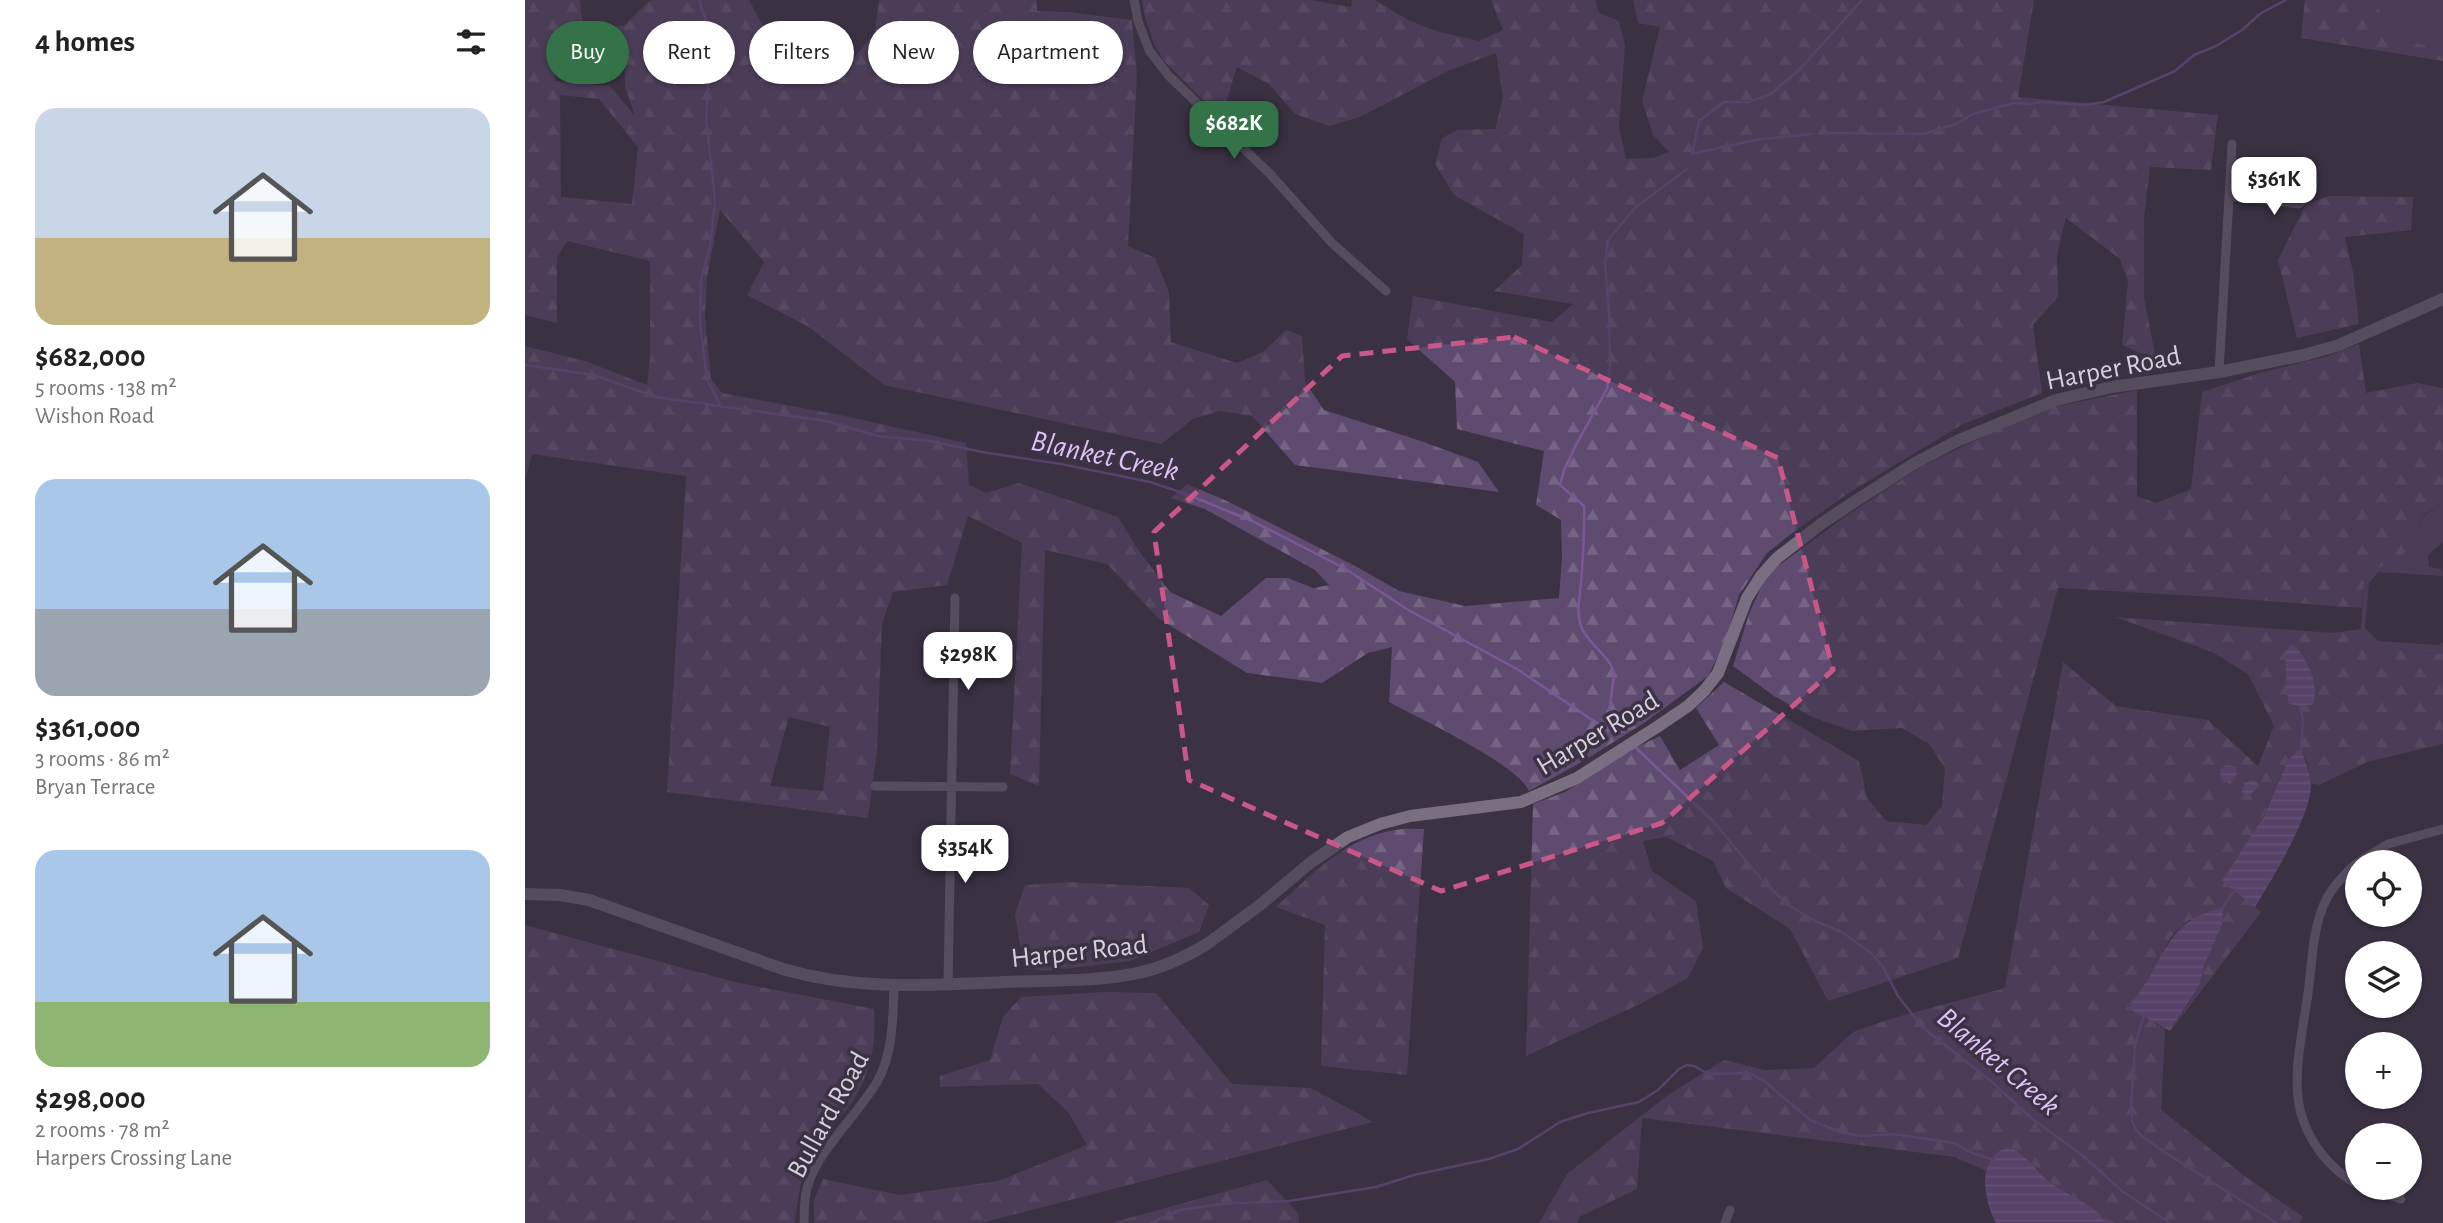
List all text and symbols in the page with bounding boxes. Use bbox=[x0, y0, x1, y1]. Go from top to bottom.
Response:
chip: Buy bbox=[546, 21, 629, 84]
chip: Rent bbox=[643, 21, 735, 84]
chip: Filters bbox=[749, 21, 854, 84]
chip: New bbox=[868, 21, 959, 84]
chip: Apartment bbox=[973, 21, 1123, 84]
icon: filters bbox=[452, 23, 490, 61]
text: 4 homes bbox=[35, 27, 135, 57]
pin: $682K bbox=[1185, 102, 1283, 161]
text: $682K bbox=[1205, 112, 1263, 135]
icon: home bbox=[200, 154, 326, 280]
pin: $361K bbox=[2225, 158, 2323, 217]
text: $361K bbox=[2247, 168, 2301, 191]
text: $682,000 bbox=[35, 342, 146, 372]
street label: Harper Road bbox=[2044, 342, 2183, 396]
text: 5 rooms · 138 m² bbox=[35, 377, 176, 400]
text: Wishon Road bbox=[35, 405, 154, 428]
water label: Blanket Creek bbox=[1028, 426, 1181, 486]
icon: home bbox=[200, 525, 326, 651]
pin: $298K bbox=[919, 632, 1017, 692]
text: $298K bbox=[939, 643, 997, 666]
street label: Harper Road bbox=[1532, 686, 1664, 781]
text: $361,000 bbox=[35, 713, 140, 743]
text: 3 rooms · 86 m² bbox=[35, 748, 170, 771]
text: Bryan Terrace bbox=[35, 776, 155, 799]
pin: $354K bbox=[916, 826, 1014, 885]
text: $354K bbox=[937, 836, 993, 859]
map controls bbox=[2345, 850, 2422, 1200]
button: locate bbox=[2345, 850, 2422, 927]
icon: home bbox=[200, 896, 326, 1022]
street label: Harper Road bbox=[1010, 931, 1149, 973]
button: layers bbox=[2345, 941, 2422, 1018]
water label: Blanket Creek bbox=[1931, 1002, 2066, 1122]
button: + bbox=[2345, 1032, 2422, 1109]
street label: Bullard Road bbox=[783, 1047, 875, 1183]
text: $298,000 bbox=[35, 1084, 146, 1114]
text: 2 rooms · 78 m² bbox=[35, 1119, 170, 1142]
button: − bbox=[2345, 1123, 2422, 1200]
text: Harpers Crossing Lane bbox=[35, 1147, 232, 1170]

